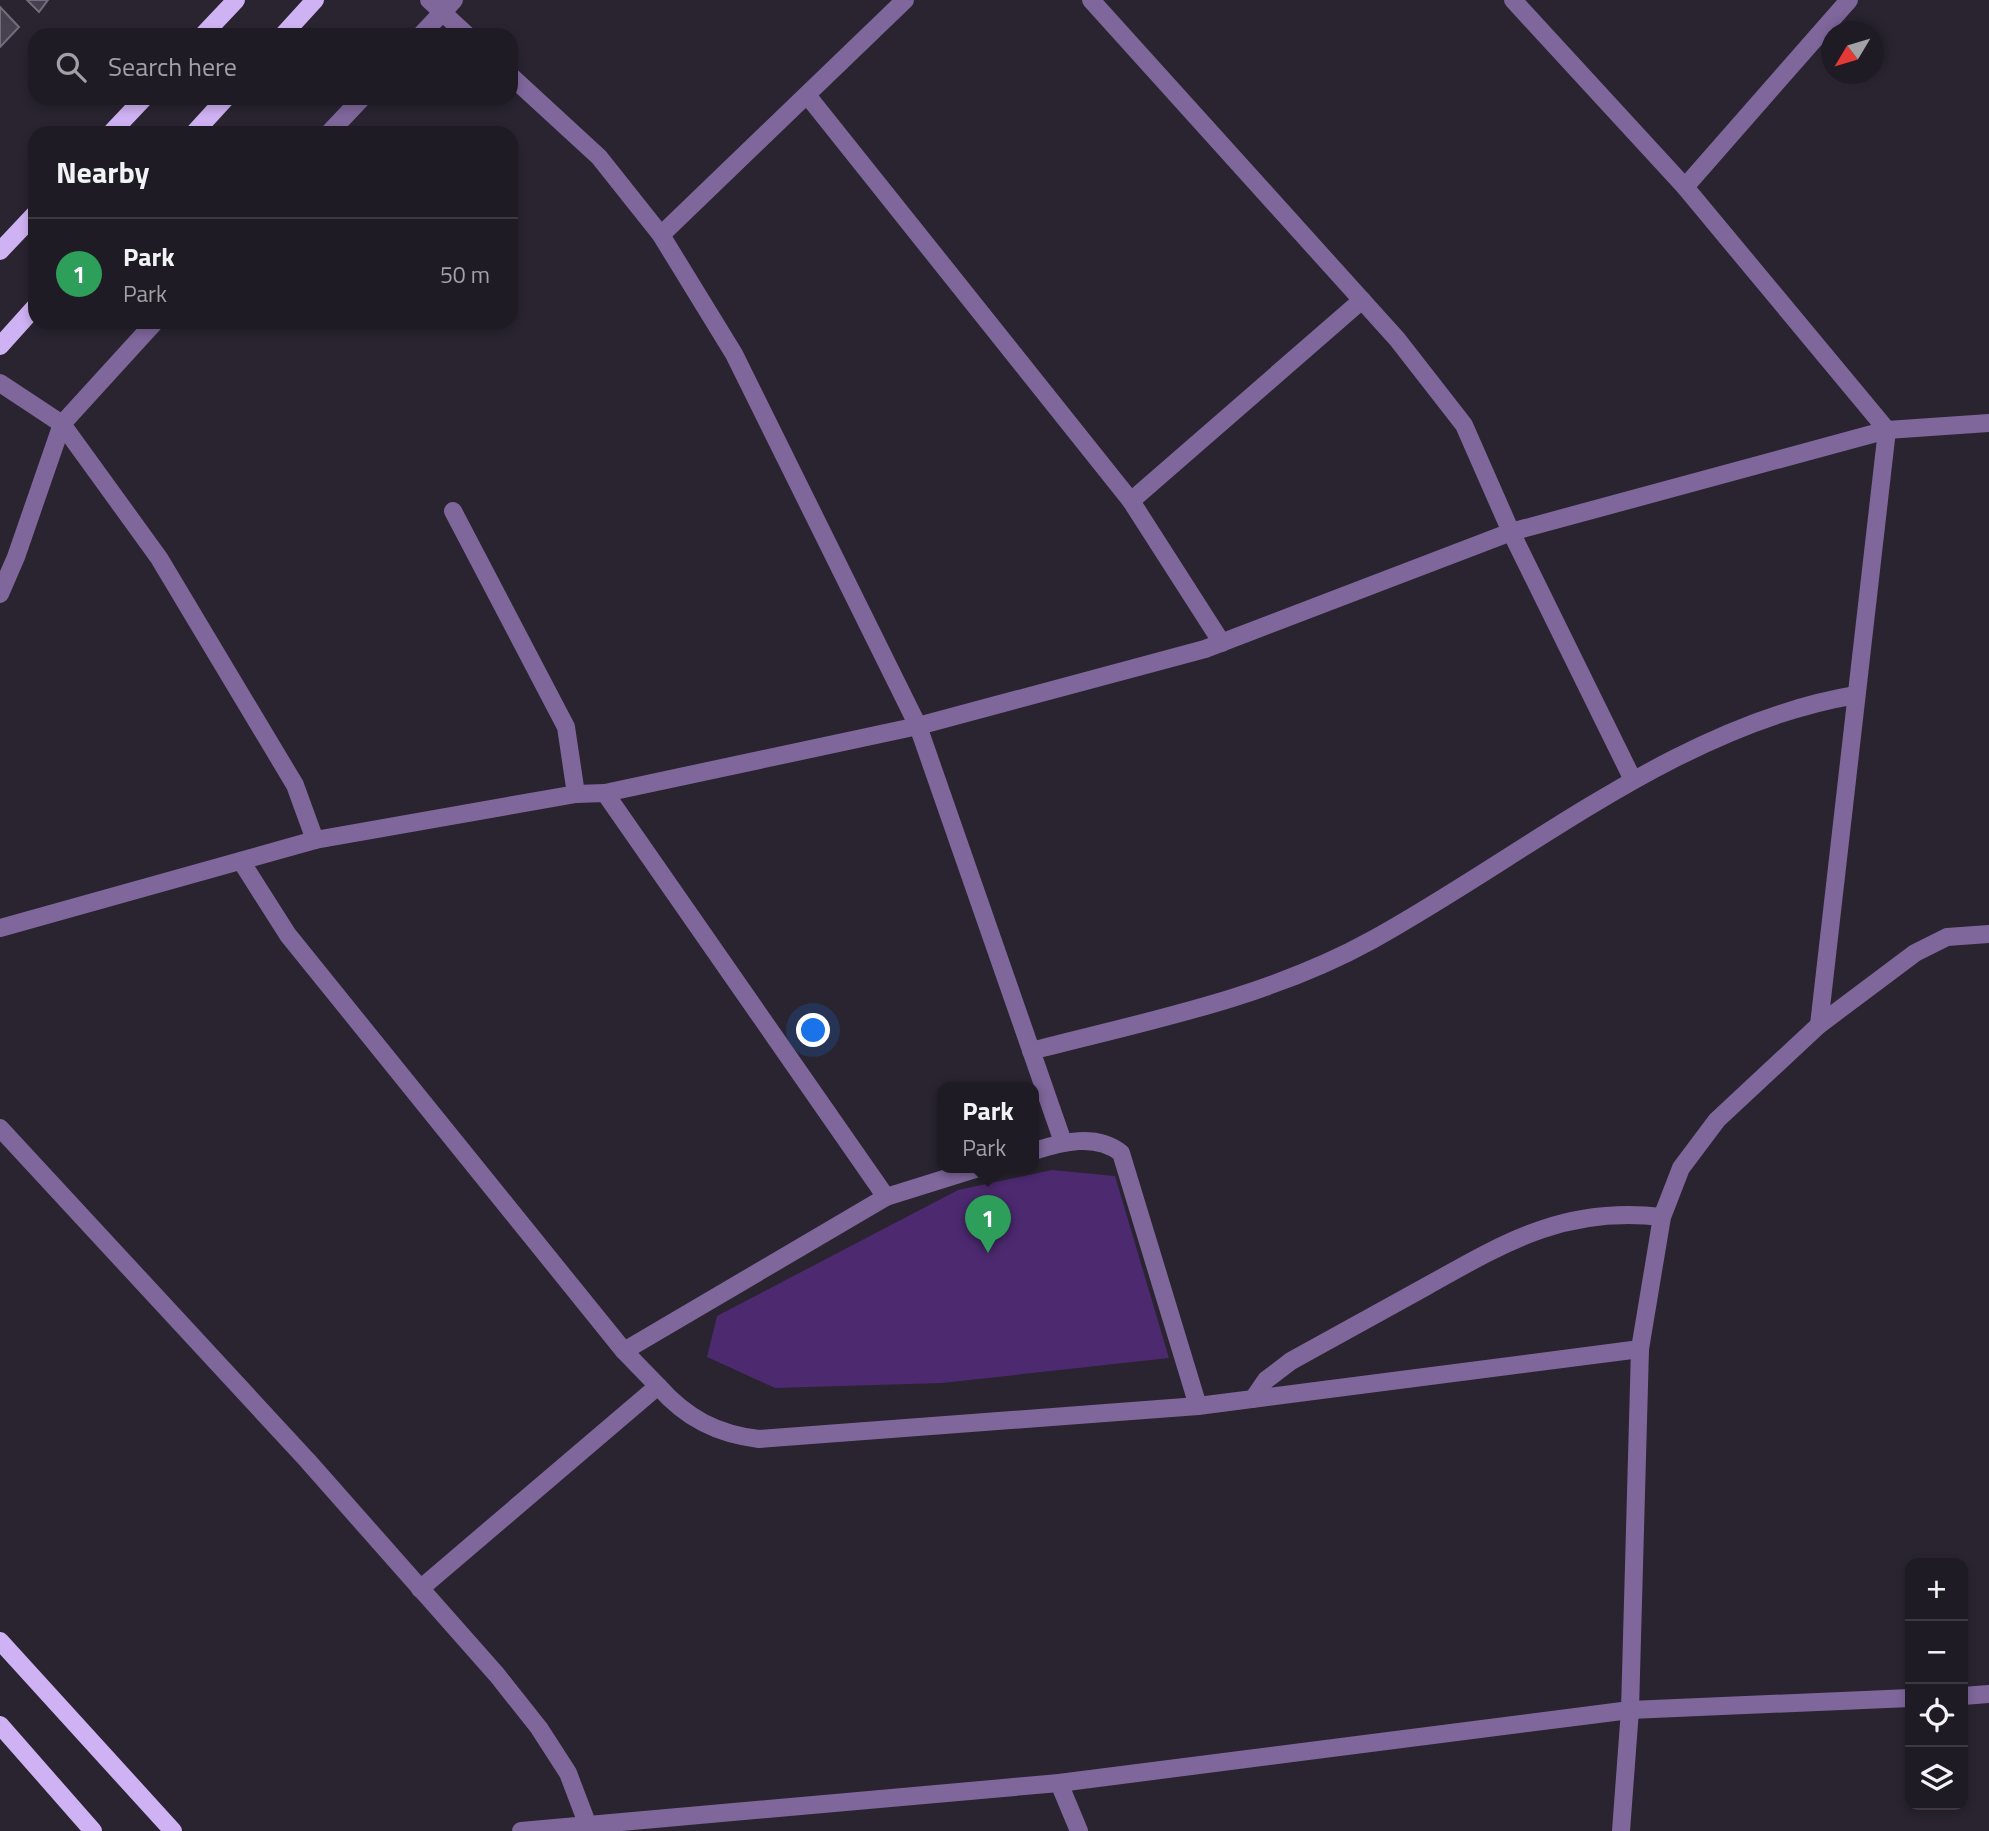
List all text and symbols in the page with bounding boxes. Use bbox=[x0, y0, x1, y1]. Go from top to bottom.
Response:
north arrow bbox=[1821, 21, 1884, 84]
search box bbox=[28, 28, 518, 105]
text: Search here bbox=[108, 47, 237, 86]
icon: search bbox=[52, 48, 90, 86]
text: Nearby bbox=[56, 149, 149, 195]
text: Park bbox=[123, 237, 175, 276]
text: 1 bbox=[73, 257, 85, 292]
text: 50 m bbox=[440, 257, 490, 292]
text: Park bbox=[123, 276, 167, 311]
your location bbox=[796, 1013, 830, 1047]
popup bbox=[937, 1082, 1039, 1173]
text: Park bbox=[962, 1091, 1014, 1130]
text: Park bbox=[962, 1130, 1006, 1165]
pin: 1 bbox=[965, 1195, 1011, 1253]
map controls bbox=[1905, 1558, 1968, 1810]
button: + bbox=[1905, 1558, 1968, 1621]
button: − bbox=[1905, 1621, 1968, 1684]
button: locate bbox=[1905, 1684, 1968, 1747]
button: layers bbox=[1905, 1747, 1968, 1810]

